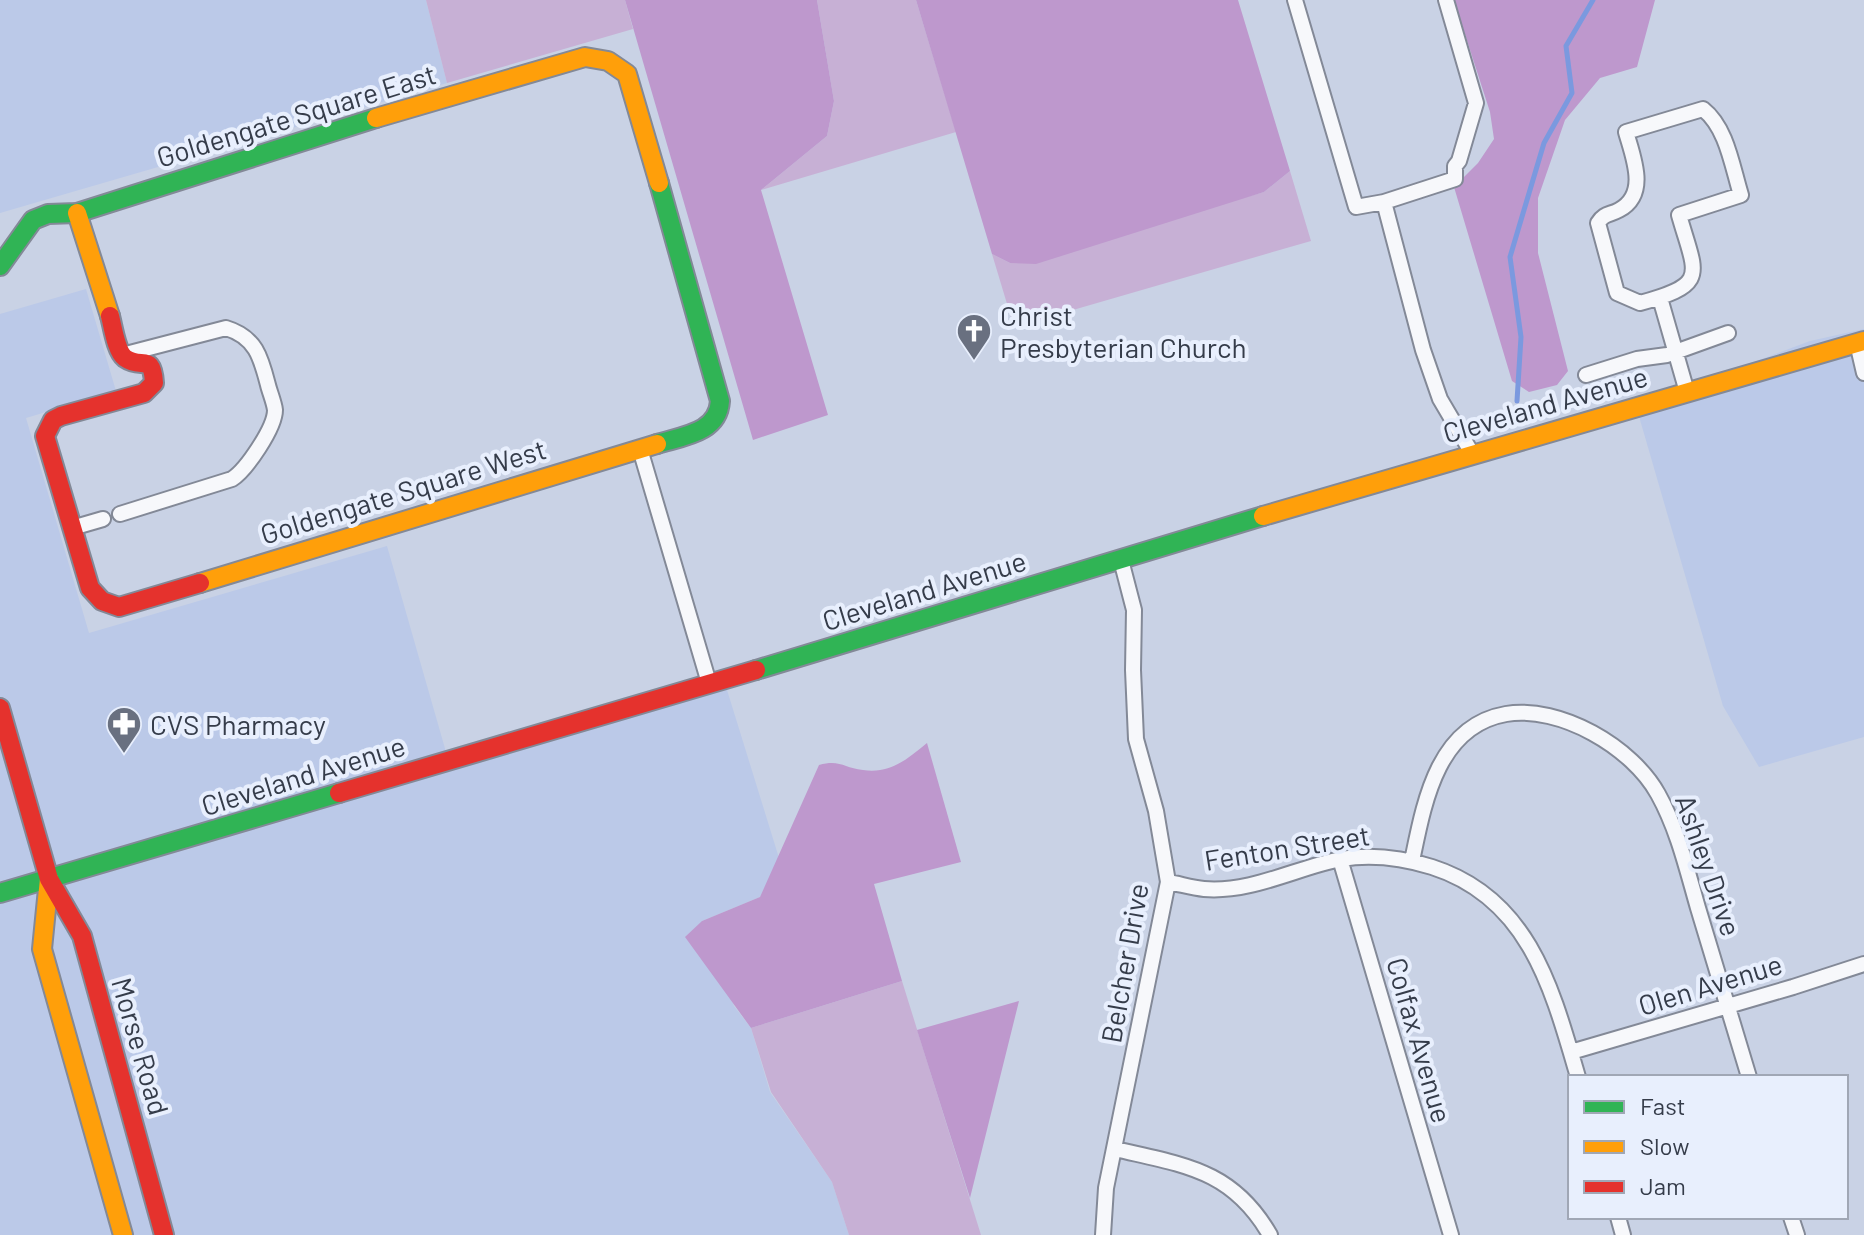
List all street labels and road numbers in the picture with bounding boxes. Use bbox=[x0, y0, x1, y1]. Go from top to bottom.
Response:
street label: Goldengate Square East bbox=[152, 56, 440, 174]
street label: Cleveland Avenue bbox=[1439, 359, 1651, 449]
street label: Goldengate Square West bbox=[256, 431, 550, 551]
street label: Cleveland Avenue bbox=[818, 543, 1030, 637]
street label: Cleveland Avenue bbox=[197, 728, 409, 822]
street label: Ashley Drive bbox=[1669, 790, 1749, 940]
street label: Fenton Street bbox=[1202, 817, 1372, 877]
street label: Belcher Drive bbox=[1093, 881, 1155, 1045]
street label: Olen Avenue bbox=[1634, 946, 1786, 1022]
street label: Colfax Avenue bbox=[1380, 953, 1460, 1127]
street label: Morse Road bbox=[105, 973, 177, 1119]

